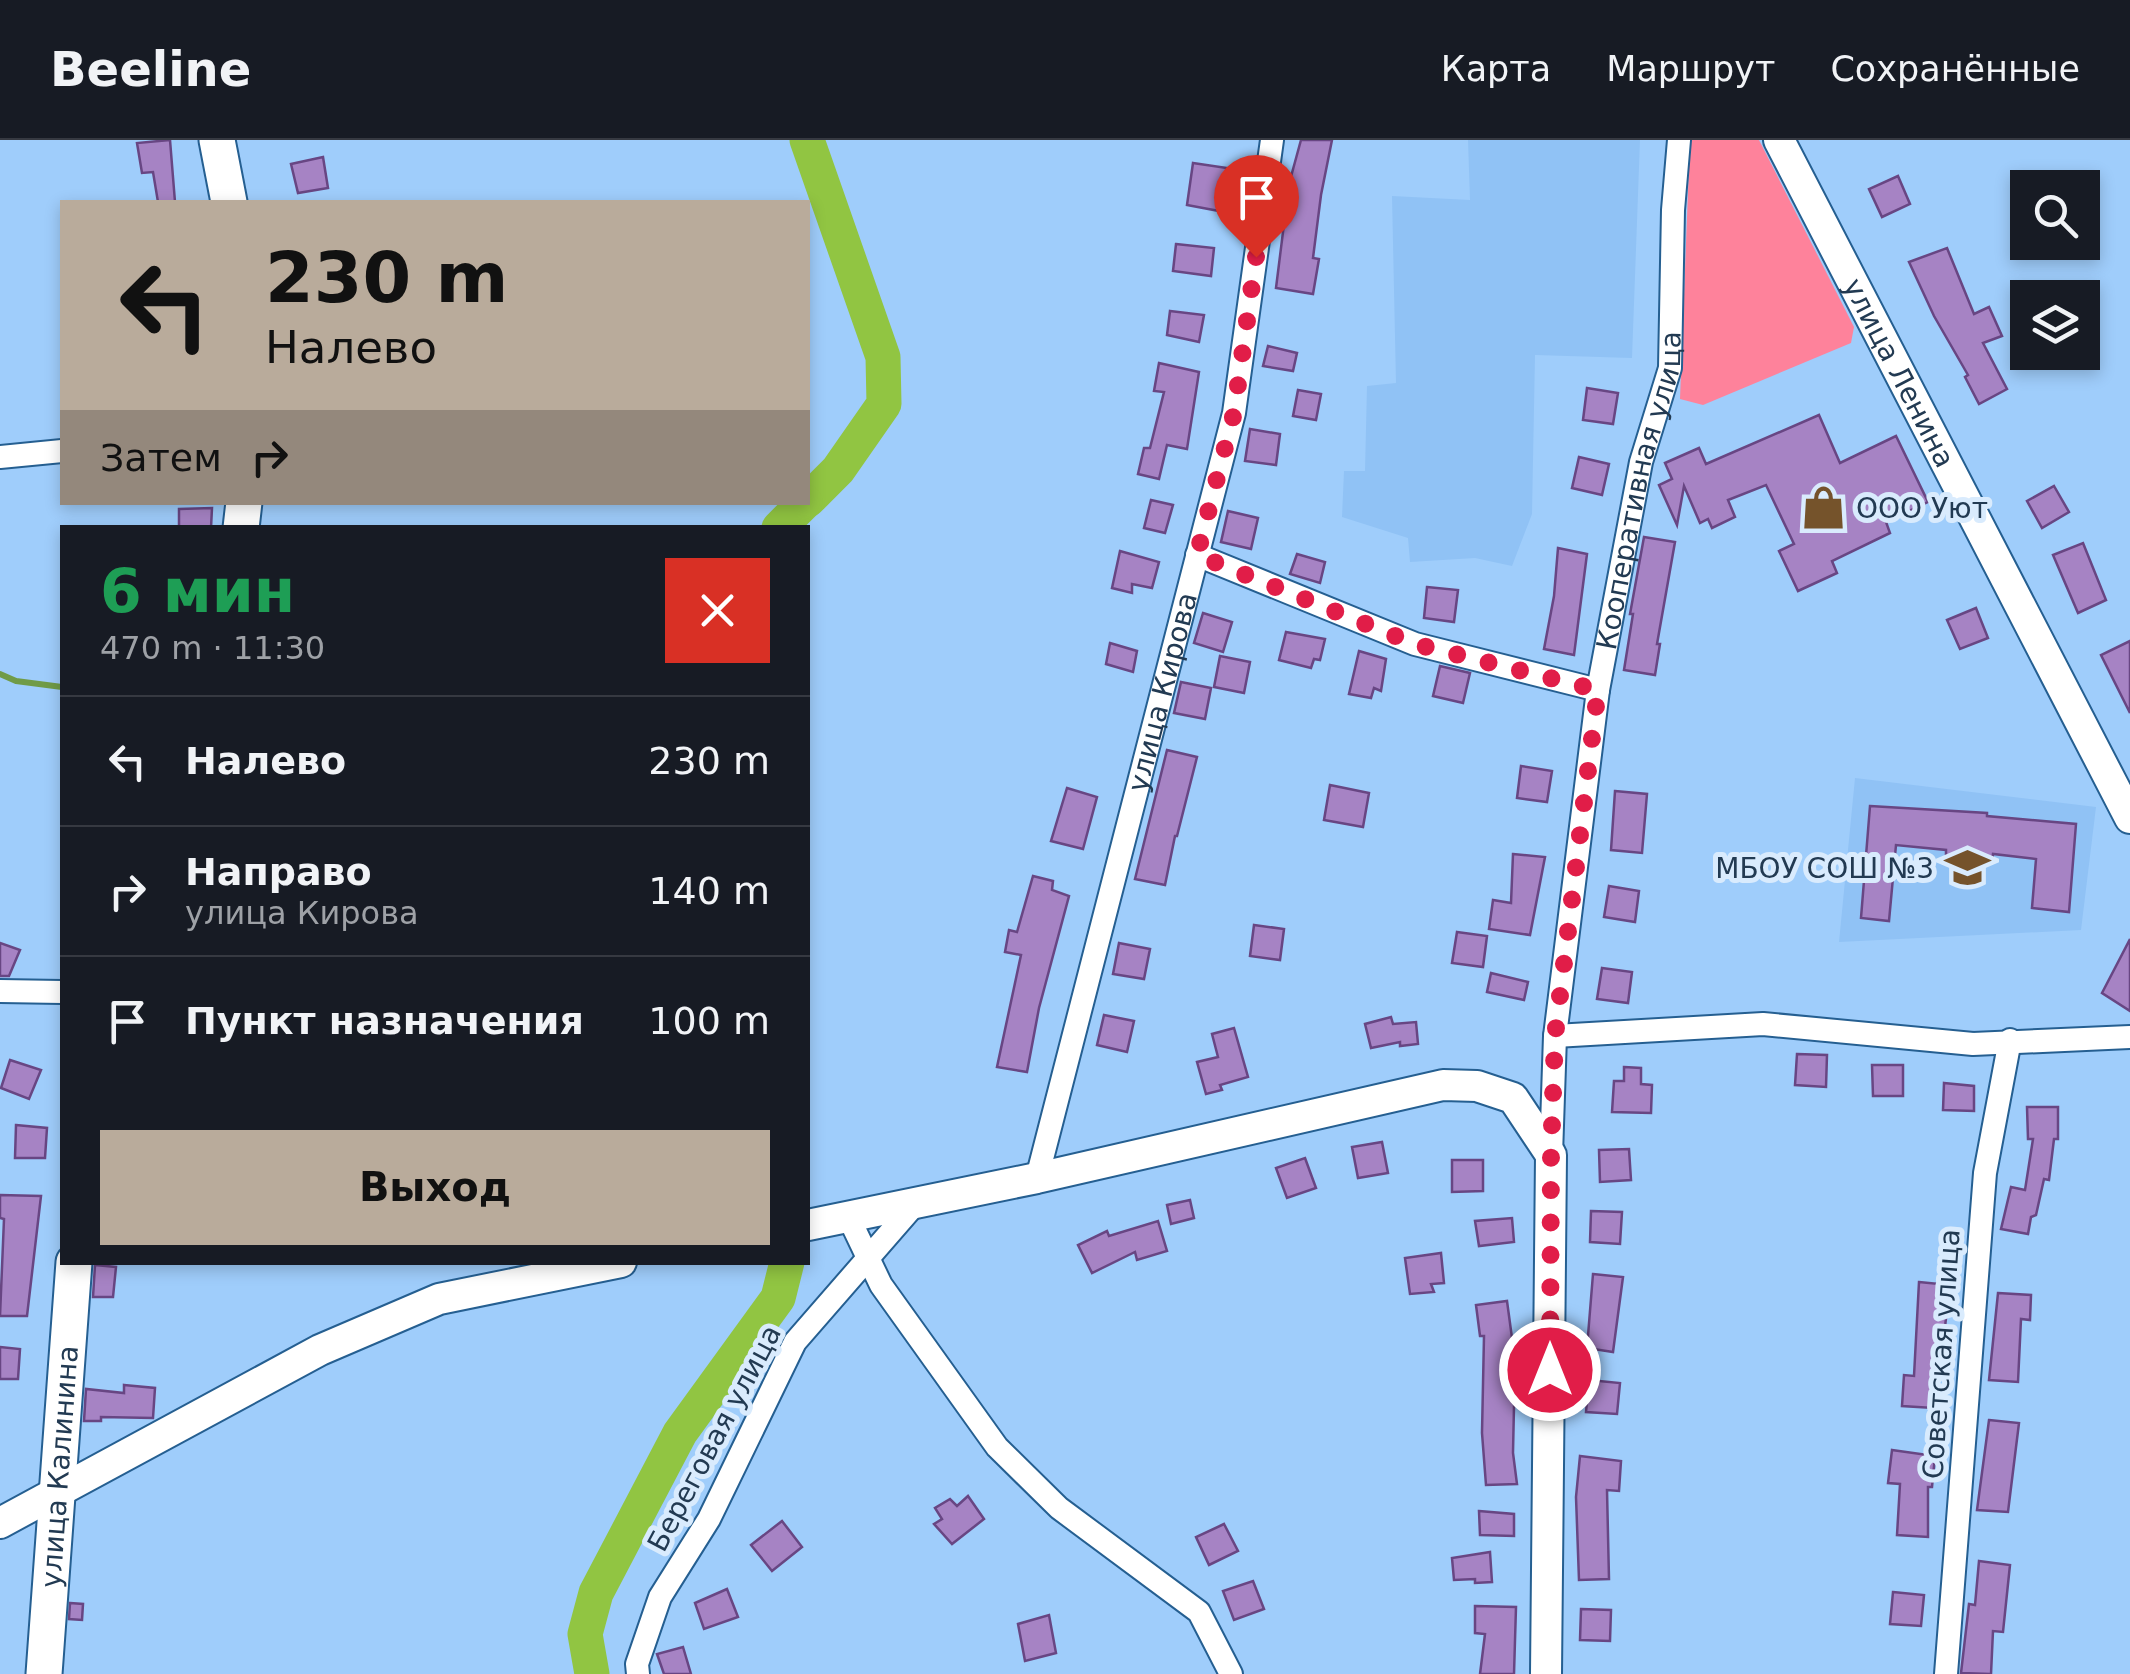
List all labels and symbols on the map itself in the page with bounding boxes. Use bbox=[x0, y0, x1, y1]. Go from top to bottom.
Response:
pin bbox=[1214, 155, 1299, 258]
street label: улица Ленина bbox=[1837, 273, 1962, 473]
street label: Кооперативная улица bbox=[1590, 331, 1688, 653]
shop icon: ООО Уют bbox=[1799, 484, 1847, 532]
place label: ООО Уют bbox=[1856, 492, 1988, 525]
street label: улица Кирова bbox=[1121, 589, 1204, 795]
school or university icon: МБОУ СОШ №3 bbox=[1943, 844, 1991, 892]
place label: МБОУ СОШ №3 bbox=[1715, 852, 1934, 885]
street label: Советская улица bbox=[1916, 1228, 1967, 1480]
position arrow bbox=[1498, 1318, 1602, 1422]
street label: Береговая улица bbox=[641, 1319, 788, 1557]
street label: улица Калинина bbox=[34, 1344, 85, 1589]

